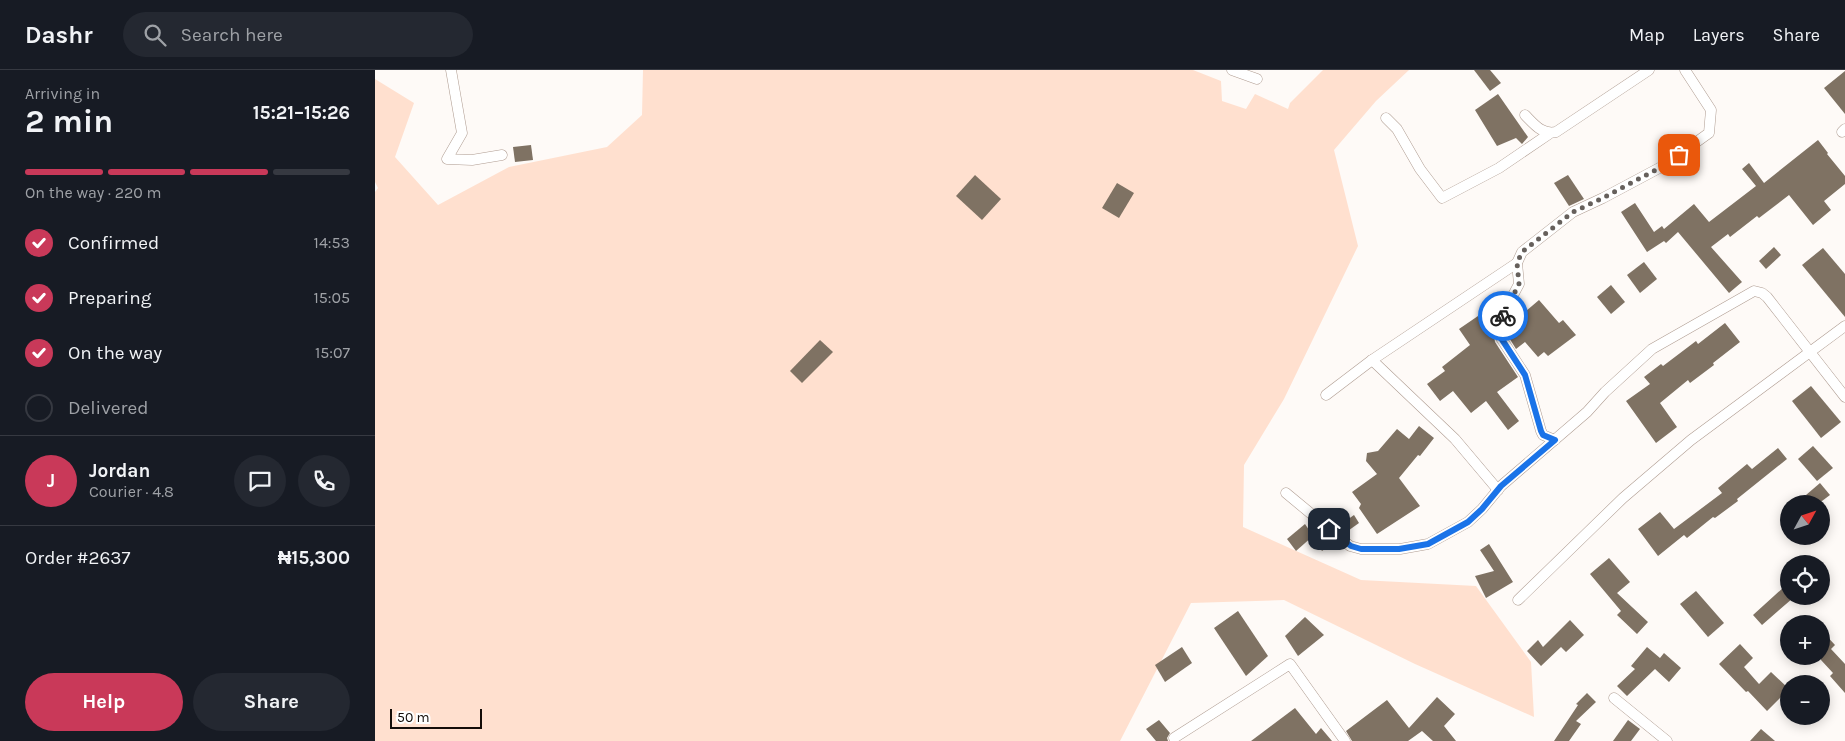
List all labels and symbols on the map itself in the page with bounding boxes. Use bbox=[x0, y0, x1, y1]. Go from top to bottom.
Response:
pin bbox=[1658, 134, 1700, 176]
courier bbox=[1478, 291, 1528, 341]
north arrow bbox=[1780, 495, 1830, 545]
pin bbox=[1308, 508, 1350, 550]
scale bar bbox=[390, 706, 483, 729]

